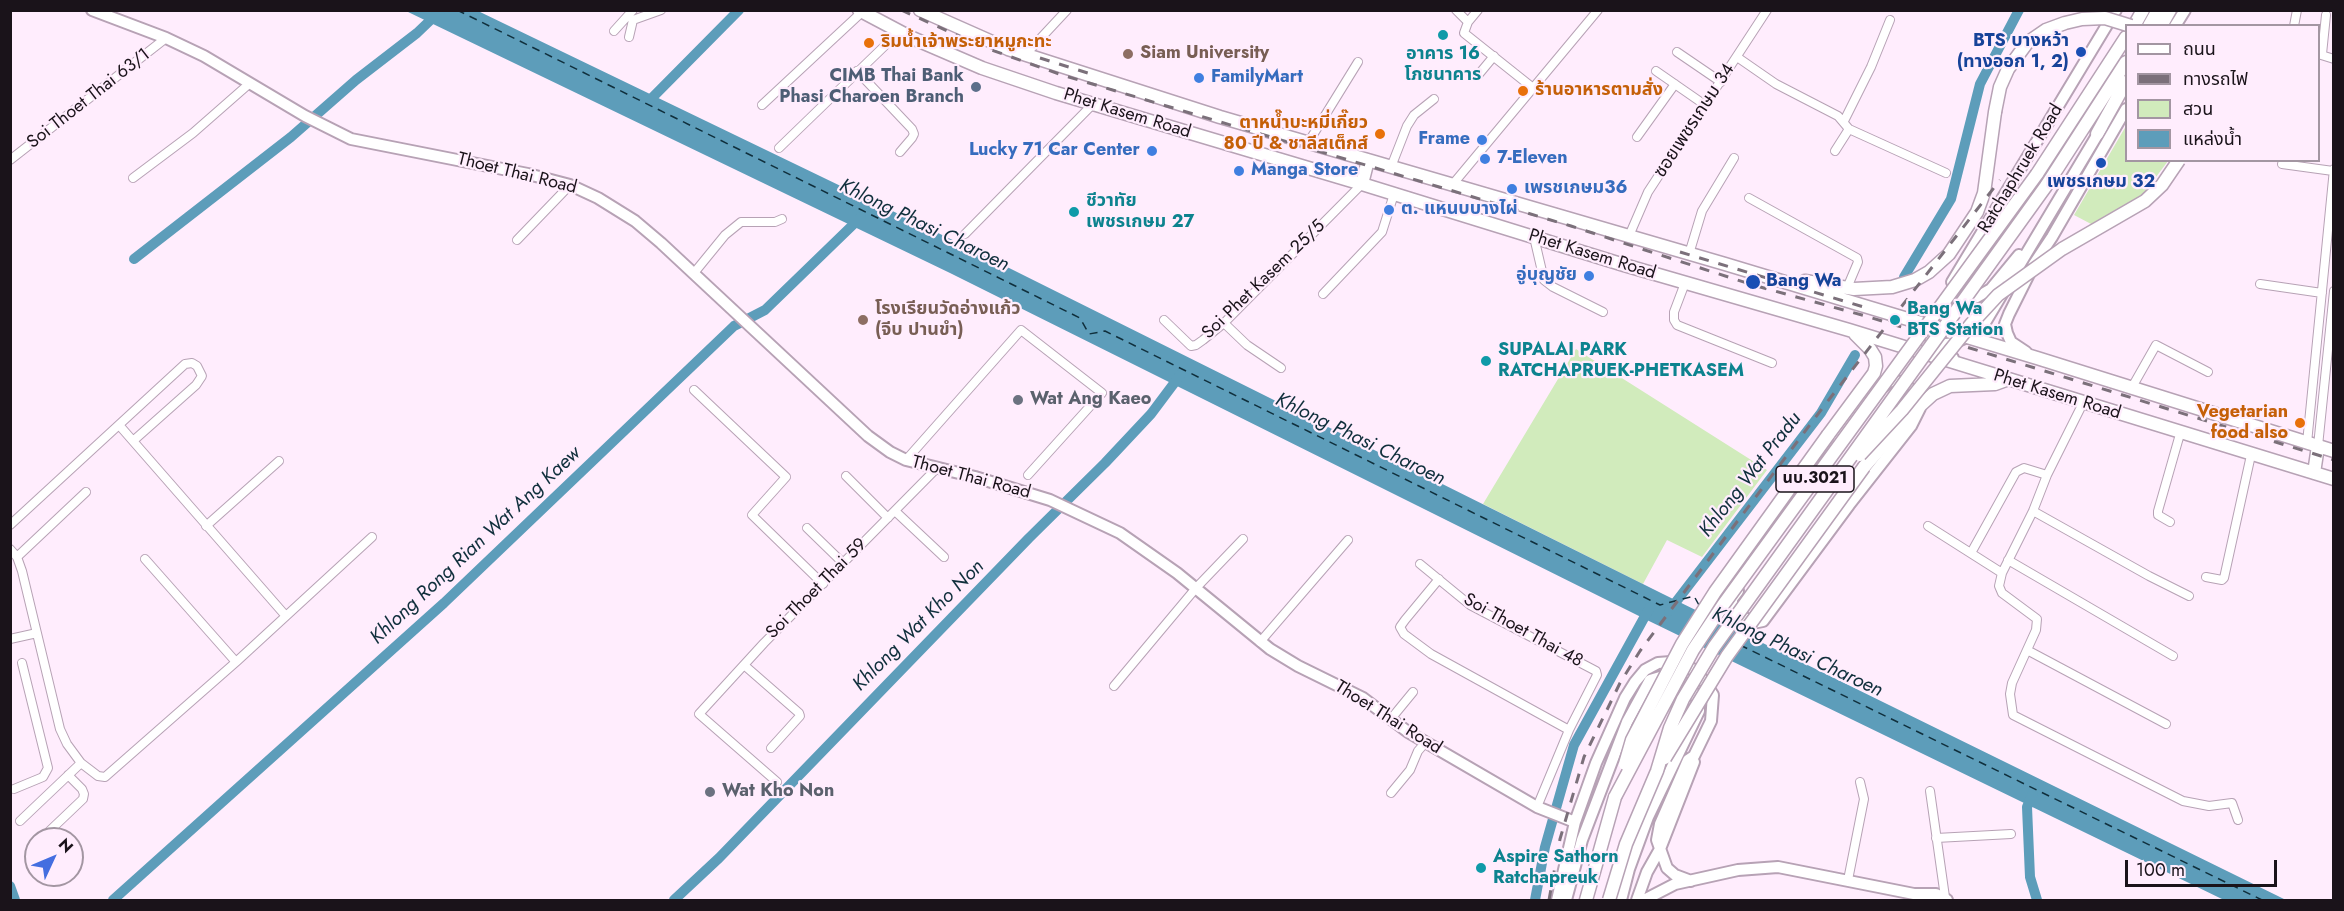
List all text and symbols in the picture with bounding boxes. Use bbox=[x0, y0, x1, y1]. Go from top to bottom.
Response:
legend bbox=[2125, 24, 2320, 162]
marker: อาคาร 16 โภชนาคาร bbox=[1436, 28, 1450, 42]
place label: BTS บางหว้า (ทางออก 1, 2) bbox=[1957, 31, 2069, 74]
place label: ริมน้ำเจ้าพระยาหมูกะทะ bbox=[881, 32, 1052, 54]
marker: ริมน้ำเจ้าพระยาหมูกะทะ bbox=[862, 36, 876, 50]
text: ถนน bbox=[2183, 36, 2216, 62]
place label: Siam University bbox=[1140, 43, 1269, 65]
street label: Soi Thoet Thai 63/1 bbox=[23, 44, 155, 154]
place label: อาคาร 16 โภชนาคาร bbox=[1405, 44, 1481, 86]
marker: BTS บางหว้า (ทางออก 1, 2) bbox=[2074, 45, 2088, 59]
marker: Siam University bbox=[1121, 47, 1135, 61]
street label: ซอยเพชรเกษม 34 bbox=[1650, 60, 1740, 182]
place label: CIMB Thai Bank Phasi Charoen Branch bbox=[779, 66, 964, 109]
text: ทางรถไฟ bbox=[2183, 66, 2248, 92]
place label: FamilyMart bbox=[1211, 67, 1303, 89]
marker: FamilyMart bbox=[1192, 71, 1206, 85]
marker: CIMB Thai Bank Phasi Charoen Branch bbox=[969, 80, 983, 94]
place label: ร้านอาหารตามสั่ง bbox=[1535, 80, 1663, 102]
street label: Phet Kasem Road bbox=[1061, 84, 1193, 144]
marker: ร้านอาหารตามสั่ง bbox=[1516, 84, 1530, 98]
text: สวน bbox=[2183, 96, 2213, 122]
street label: Ratchaphruek Road bbox=[1974, 101, 2068, 237]
place label: ตาหน๊ำบะหมี่เกี๊ยว 80 ปี & ชาลีสเต็กส์ bbox=[1224, 113, 1368, 156]
text: แหล่งน้ำ bbox=[2183, 126, 2242, 152]
marker: ตาหน๊ำบะหมี่เกี๊ยว 80 ปี & ชาลีสเต็กส์ bbox=[1373, 127, 1387, 141]
place label: Frame bbox=[1418, 129, 1470, 151]
marker: Frame bbox=[1475, 133, 1489, 147]
place label: Lucky 71 Car Center bbox=[969, 140, 1140, 162]
marker: Lucky 71 Car Center bbox=[1145, 144, 1159, 158]
place label: 7-Eleven bbox=[1497, 148, 1567, 170]
street label: Thoet Thai Road bbox=[455, 149, 579, 199]
marker: 7-Eleven bbox=[1478, 152, 1492, 166]
marker: เพชรเกษม 32 bbox=[2094, 156, 2108, 170]
place label: Manga Store bbox=[1251, 160, 1358, 182]
marker: Manga Store bbox=[1232, 164, 1246, 178]
place label: เพชรเกษม 32 bbox=[2047, 172, 2155, 194]
water label: Khlong Phasi Charoen bbox=[835, 174, 1013, 278]
place label: เพรชเกษม36 bbox=[1524, 178, 1627, 200]
marker: เพรชเกษม36 bbox=[1505, 182, 1519, 196]
place label: ชีวาทัย เพชรเกษม 27 bbox=[1086, 191, 1194, 234]
place label: ต. แหนบบางไผ่ bbox=[1401, 199, 1518, 221]
marker: ต. แหนบบางไผ่ bbox=[1382, 203, 1396, 217]
marker: ชีวาทัย เพชรเกษม 27 bbox=[1067, 205, 1081, 219]
street label: Soi Phet Kasem 25/5 bbox=[1198, 216, 1330, 344]
street label: Phet Kasem Road bbox=[1526, 225, 1658, 285]
place label: อู่บุญชัย bbox=[1516, 265, 1577, 287]
marker: อู่บุญชัย bbox=[1582, 269, 1596, 283]
place label: Bang Wa bbox=[1766, 271, 1841, 293]
marker: Bang Wa bbox=[1744, 273, 1762, 291]
place label: โรงเรียนวัดอ่างแก้ว (จีบ ปานขำ) bbox=[875, 299, 1021, 342]
place label: Bang Wa BTS Station bbox=[1907, 299, 2003, 342]
marker: โรงเรียนวัดอ่างแก้ว (จีบ ปานขำ) bbox=[856, 313, 870, 327]
marker: Bang Wa BTS Station bbox=[1888, 313, 1902, 327]
place label: SUPALAI PARK RATCHAPRUEK-PHETKASEM bbox=[1498, 340, 1744, 382]
marker: SUPALAI PARK RATCHAPRUEK-PHETKASEM bbox=[1479, 354, 1493, 368]
street label: Phet Kasem Road bbox=[1991, 365, 2123, 425]
water label: Khlong Phasi Charoen bbox=[1271, 388, 1449, 492]
place label: Wat Ang Kaeo bbox=[1030, 389, 1151, 411]
marker: Wat Ang Kaeo bbox=[1011, 393, 1025, 407]
place label: Vegetarian food also bbox=[2197, 402, 2288, 444]
water label: Khlong Wat Pradu bbox=[1695, 408, 1807, 542]
marker: Vegetarian food also bbox=[2293, 416, 2307, 430]
water label: Khlong Rong Rian Wat Ang Kaew bbox=[366, 442, 586, 650]
street label: Thoet Thai Road bbox=[909, 452, 1033, 504]
road number: นบ.3021 bbox=[1776, 466, 1854, 492]
street label: Soi Thoet Thai 59 bbox=[762, 534, 872, 644]
water label: Khlong Wat Kho Non bbox=[848, 555, 990, 697]
street label: Soi Thoet Thai 48 bbox=[1459, 589, 1587, 673]
water label: Khlong Phasi Charoen bbox=[1708, 603, 1886, 703]
street label: Thoet Thai Road bbox=[1331, 677, 1445, 759]
place label: Wat Kho Non bbox=[722, 781, 834, 803]
marker: Wat Kho Non bbox=[703, 785, 717, 799]
north arrow bbox=[24, 827, 84, 887]
text: N bbox=[53, 833, 79, 858]
place label: Aspire Sathorn Ratchapreuk bbox=[1493, 847, 1619, 890]
scale bar bbox=[2128, 848, 2280, 886]
text: 100 m bbox=[2136, 857, 2185, 883]
marker: Aspire Sathorn Ratchapreuk bbox=[1474, 861, 1488, 875]

